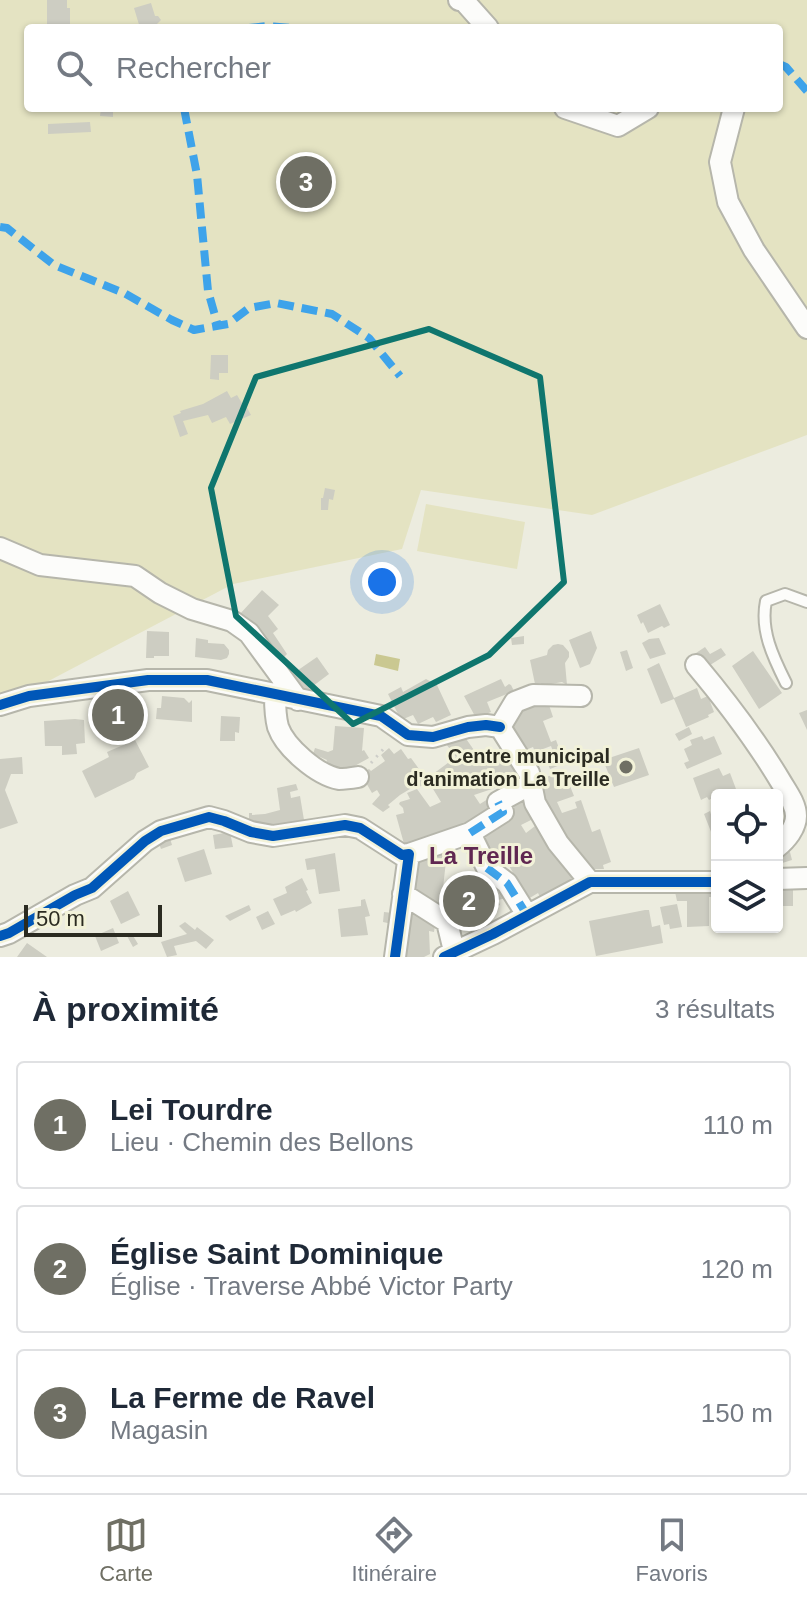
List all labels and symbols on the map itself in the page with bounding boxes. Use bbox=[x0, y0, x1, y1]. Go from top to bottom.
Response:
pin: 3 bbox=[280, 152, 332, 212]
your location bbox=[362, 562, 402, 602]
pin: 1 bbox=[92, 685, 144, 745]
place label: Centre municipal d'animation La Treille bbox=[406, 745, 610, 790]
marker: Centre municipal d'animation La Treille bbox=[617, 758, 635, 776]
district label: La Treille bbox=[429, 842, 533, 869]
pin: 2 bbox=[443, 871, 495, 931]
scale bar bbox=[24, 901, 162, 937]

